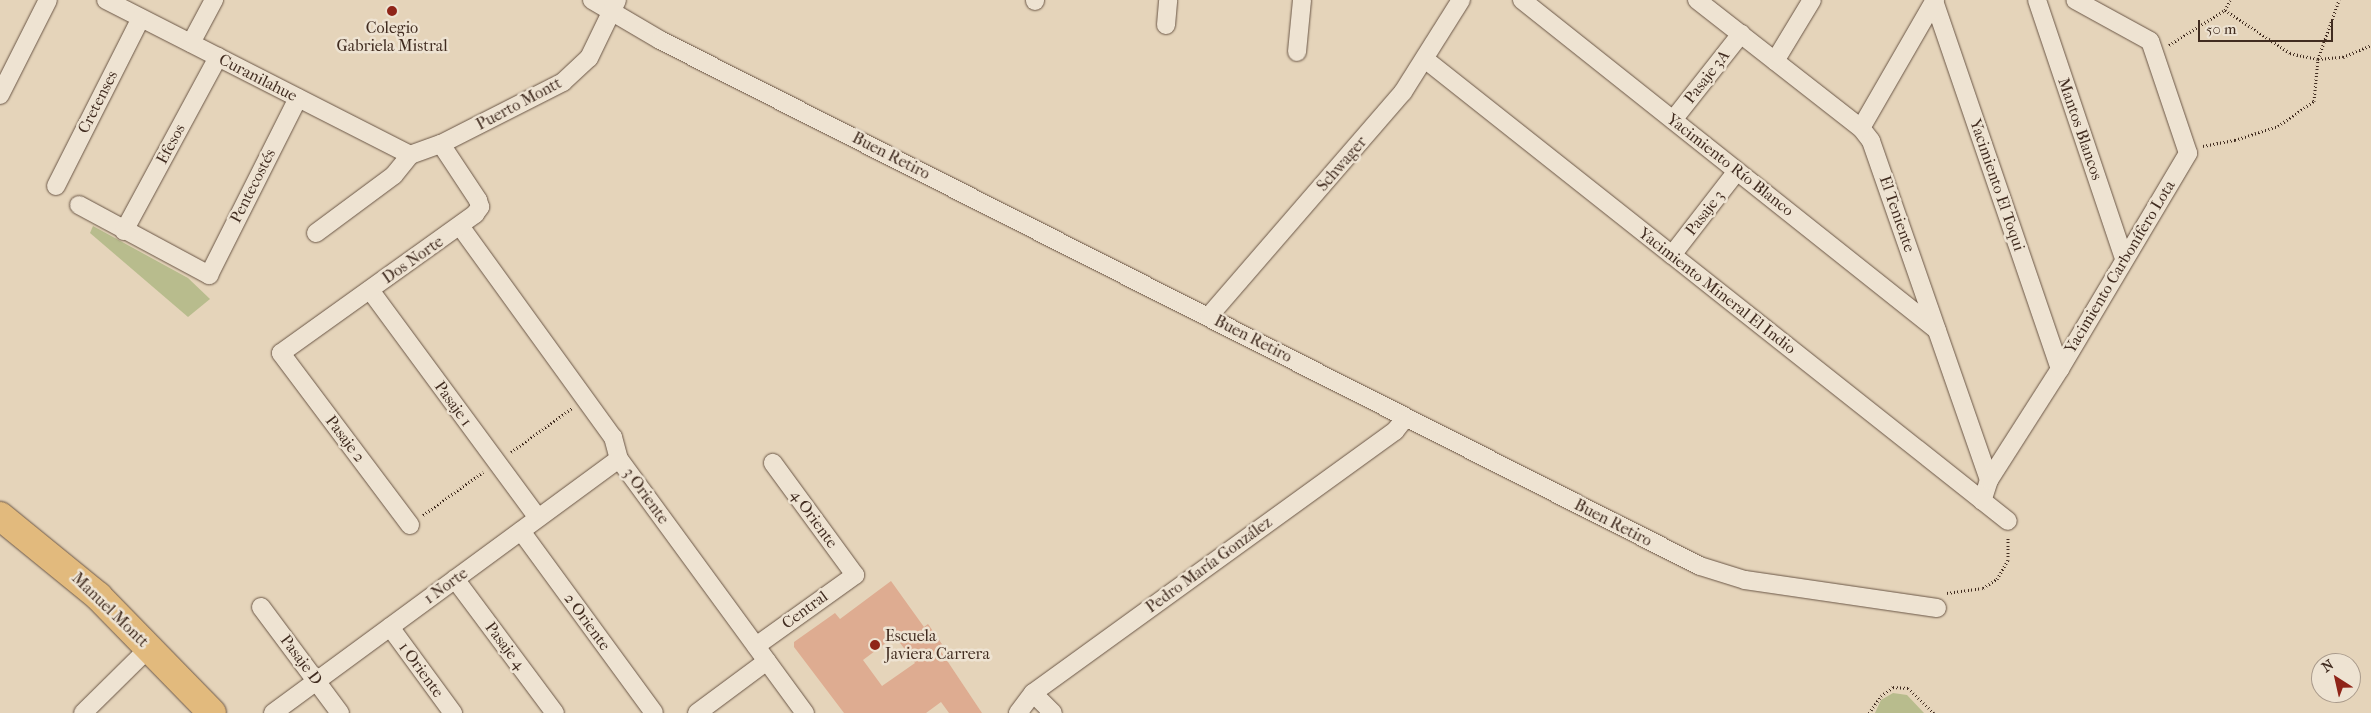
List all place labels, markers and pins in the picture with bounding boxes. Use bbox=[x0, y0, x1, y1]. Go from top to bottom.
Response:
marker: Colegio Gabriela Mistral bbox=[386, 5, 398, 17]
place label: Colegio Gabriela Mistral bbox=[336, 18, 448, 56]
place label: Escuela Javiera Carrera bbox=[885, 626, 990, 664]
marker: Escuela Javiera Carrera bbox=[869, 639, 881, 651]

